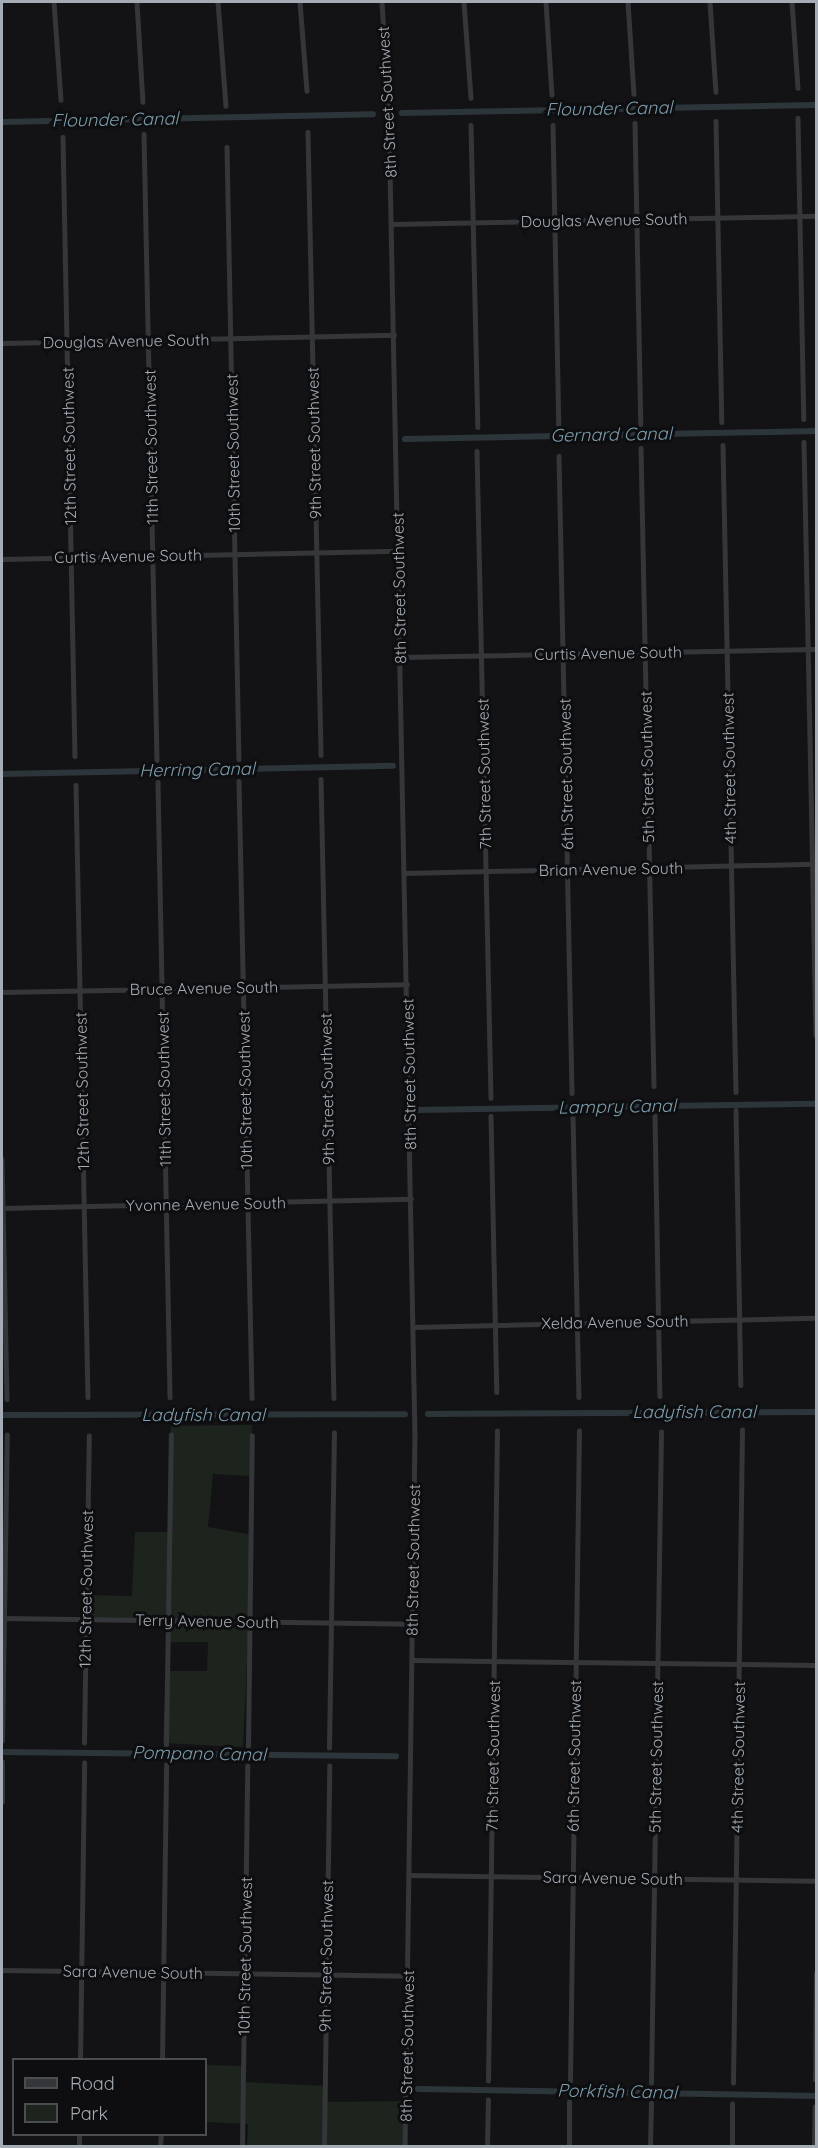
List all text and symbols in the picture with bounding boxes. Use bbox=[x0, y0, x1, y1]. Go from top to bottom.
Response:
street label: 8th Street Southwest bbox=[373, 26, 401, 178]
water label: Flounder Canal bbox=[545, 97, 673, 121]
water label: Flounder Canal bbox=[51, 108, 179, 132]
street label: Douglas Avenue South bbox=[520, 209, 688, 231]
street label: Douglas Avenue South bbox=[42, 330, 210, 352]
street label: 12th Street Southwest bbox=[58, 367, 80, 525]
street label: 9th Street Southwest bbox=[303, 367, 325, 519]
street label: 11th Street Southwest bbox=[140, 369, 162, 525]
street label: 10th Street Southwest bbox=[222, 374, 244, 532]
water label: Gernard Canal bbox=[550, 423, 672, 447]
street label: 8th Street Southwest bbox=[388, 512, 410, 664]
street label: Curtis Avenue South bbox=[54, 545, 202, 567]
street label: Curtis Avenue South bbox=[534, 642, 682, 664]
street label: 5th Street Southwest bbox=[636, 691, 658, 843]
street label: 4th Street Southwest bbox=[718, 692, 740, 844]
street label: 7th Street Southwest bbox=[473, 698, 495, 850]
street label: 6th Street Southwest bbox=[555, 698, 577, 850]
water label: Herring Canal bbox=[139, 758, 255, 782]
street label: Brian Avenue South bbox=[539, 858, 683, 880]
street label: Bruce Avenue South bbox=[129, 977, 279, 999]
street label: 8th Street Southwest bbox=[398, 998, 420, 1150]
street label: 11th Street Southwest bbox=[153, 1011, 175, 1167]
street label: 10th Street Southwest bbox=[234, 1011, 256, 1169]
street label: 12th Street Southwest bbox=[71, 1012, 93, 1170]
street label: 9th Street Southwest bbox=[316, 1013, 338, 1165]
water label: Lampry Canal bbox=[558, 1095, 676, 1119]
street label: Yvonne Avenue South bbox=[126, 1193, 286, 1215]
street label: Xelda Avenue South bbox=[541, 1311, 689, 1333]
water label: Ladyfish Canal bbox=[632, 1401, 756, 1423]
water label: Ladyfish Canal bbox=[141, 1404, 265, 1426]
street label: 8th Street Southwest bbox=[402, 1484, 424, 1636]
street label: 12th Street Southwest bbox=[75, 1510, 97, 1668]
street label: Terry Avenue South bbox=[135, 1610, 279, 1632]
street label: 7th Street Southwest bbox=[482, 1680, 504, 1832]
street label: 6th Street Southwest bbox=[563, 1680, 585, 1832]
street label: 5th Street Southwest bbox=[645, 1681, 667, 1833]
street label: 4th Street Southwest bbox=[727, 1681, 749, 1833]
water label: Pompano Canal bbox=[132, 1742, 266, 1766]
street label: Sara Avenue South bbox=[543, 1867, 683, 1889]
street label: 10th Street Southwest bbox=[234, 1877, 256, 2035]
street label: 9th Street Southwest bbox=[315, 1880, 337, 2032]
street label: Sara Avenue South bbox=[63, 1961, 203, 1983]
street label: 8th Street Southwest bbox=[396, 1970, 418, 2122]
legend bbox=[12, 2058, 207, 2136]
text: Road bbox=[70, 2072, 115, 2095]
water label: Porkfish Canal bbox=[557, 2080, 677, 2104]
text: Park bbox=[70, 2102, 108, 2125]

